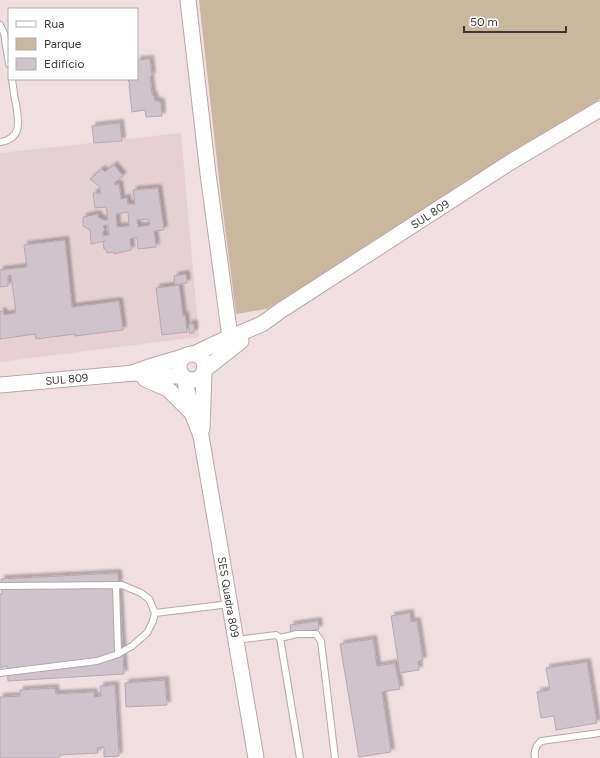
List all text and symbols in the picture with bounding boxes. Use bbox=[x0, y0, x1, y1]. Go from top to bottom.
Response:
legend bbox=[8, 8, 138, 80]
scale bar bbox=[464, 8, 566, 34]
text: 50 m bbox=[470, 15, 498, 29]
text: Rua bbox=[44, 17, 64, 31]
text: Parque bbox=[44, 37, 82, 51]
text: Edifício bbox=[44, 57, 84, 71]
street label: SUL 809 bbox=[409, 197, 452, 232]
street label: SUL 809 bbox=[45, 371, 89, 388]
street label: SES Quadra 809 bbox=[215, 556, 241, 639]

